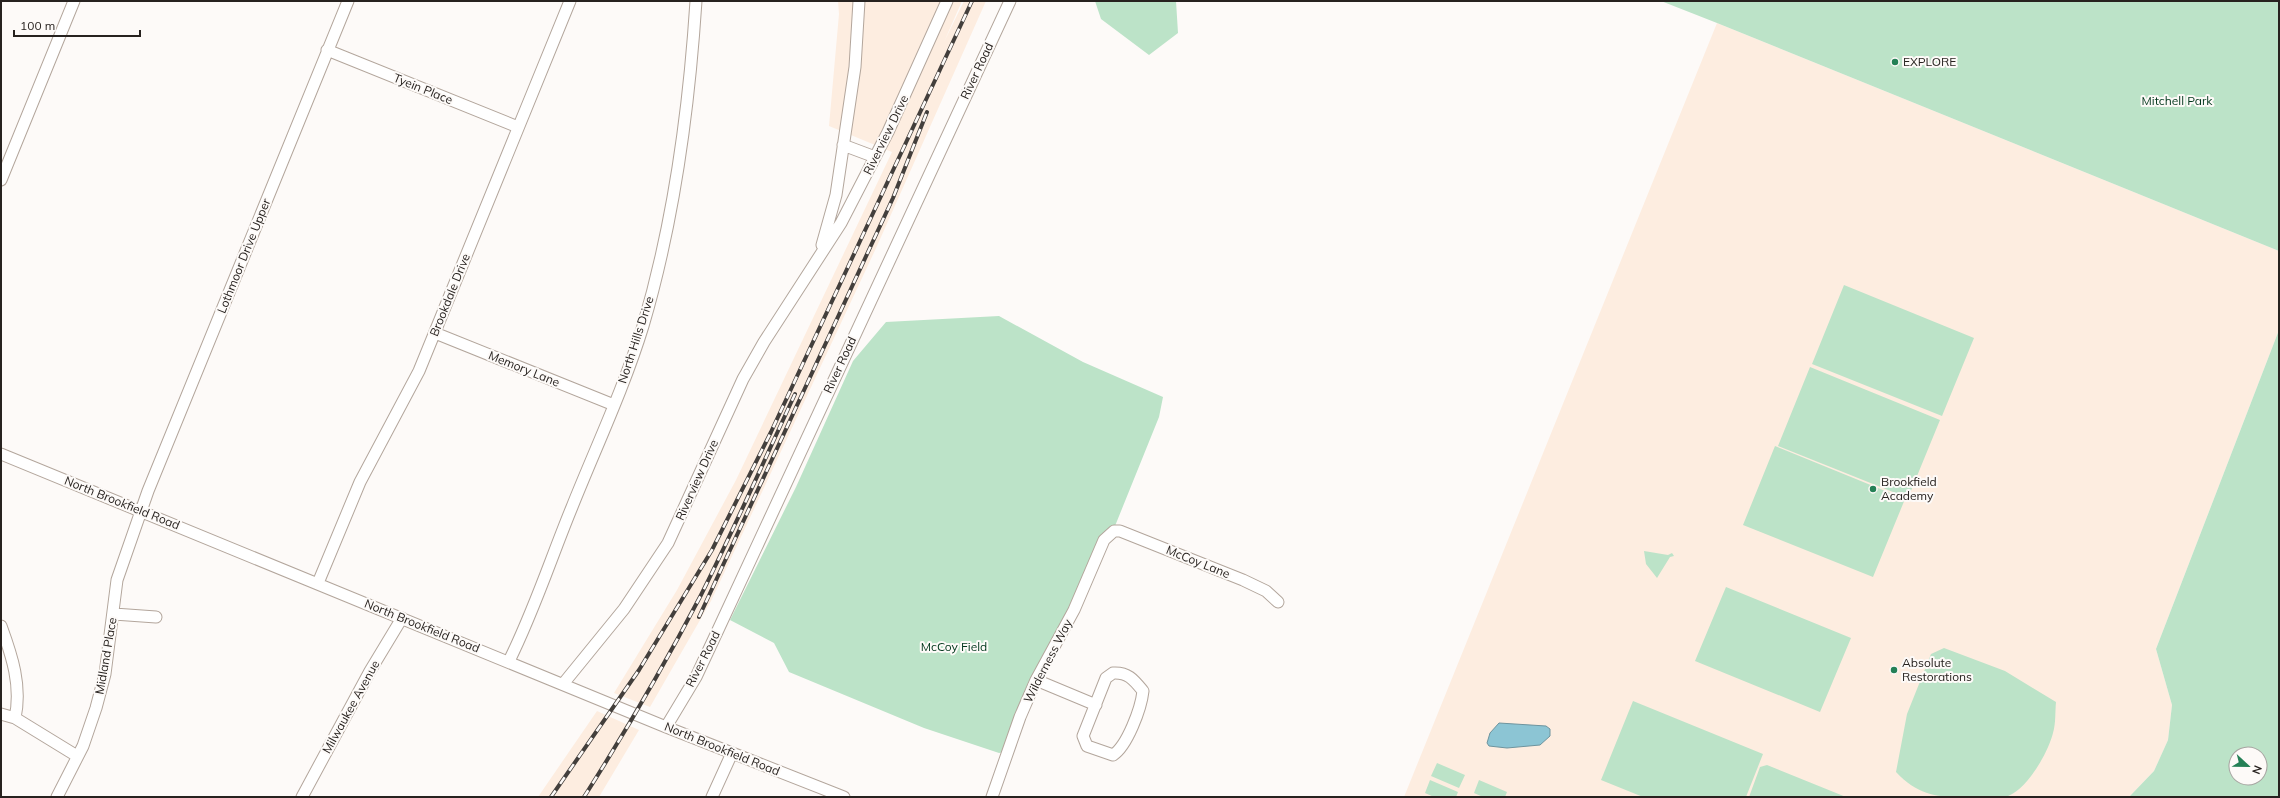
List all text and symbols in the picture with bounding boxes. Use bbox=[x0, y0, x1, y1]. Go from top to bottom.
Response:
scale bar bbox=[14, 12, 140, 38]
text: 100 m bbox=[20, 18, 55, 33]
street label: River Road bbox=[957, 40, 996, 102]
place label: EXPLORE bbox=[1903, 54, 1956, 69]
marker: EXPLORE bbox=[1890, 57, 1900, 67]
street label: Tyein Place bbox=[391, 70, 455, 107]
street label: Riverview Drive bbox=[860, 92, 911, 177]
park label: Mitchell Park bbox=[2142, 93, 2213, 108]
street label: Lothmoor Drive Upper bbox=[214, 196, 274, 315]
street label: Brookdale Drive bbox=[426, 251, 473, 338]
street label: North Hills Drive bbox=[614, 294, 657, 385]
street label: River Road bbox=[820, 334, 859, 396]
street label: Memory Lane bbox=[486, 347, 562, 390]
street label: Riverview Drive bbox=[672, 437, 721, 523]
street label: North Brookfield Road bbox=[62, 473, 182, 533]
place label: Brookfield Academy bbox=[1881, 474, 1937, 503]
marker: Brookfield Academy bbox=[1868, 484, 1878, 494]
street label: McCoy Lane bbox=[1164, 542, 1232, 581]
street label: North Brookfield Road bbox=[362, 596, 482, 656]
street label: Midland Place bbox=[91, 616, 120, 696]
street label: Wilderness Way bbox=[1020, 616, 1075, 705]
street label: River Road bbox=[682, 628, 723, 689]
park label: McCoy Field bbox=[921, 639, 987, 654]
place label: Absolute Restorations bbox=[1902, 655, 1972, 684]
street label: Milwaukee Avenue bbox=[319, 657, 382, 756]
marker: Absolute Restorations bbox=[1889, 665, 1899, 675]
street label: North Brookfield Road bbox=[662, 719, 782, 779]
north arrow bbox=[2228, 746, 2268, 786]
text: N bbox=[2249, 763, 2265, 776]

